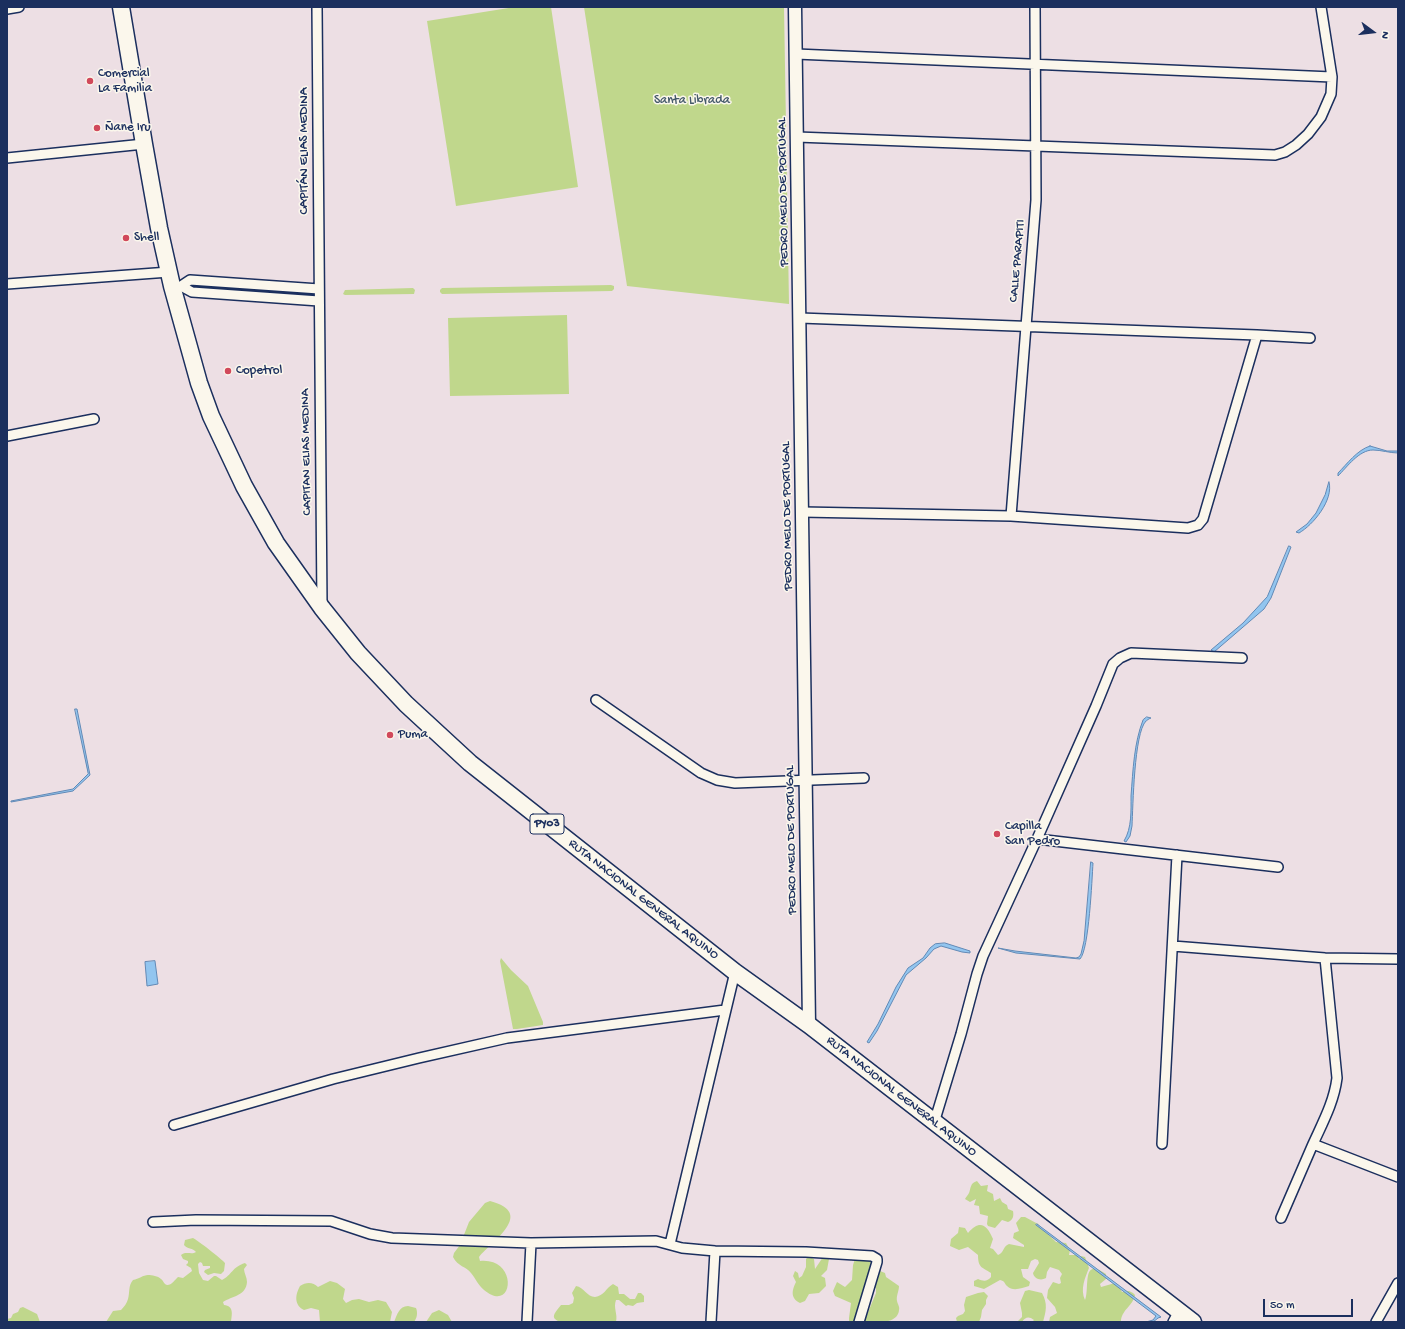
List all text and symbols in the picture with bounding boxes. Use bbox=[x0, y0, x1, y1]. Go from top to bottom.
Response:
north arrow bbox=[1353, 12, 1393, 52]
text: N bbox=[1378, 30, 1391, 40]
place label: Comercial La Familia bbox=[98, 66, 152, 97]
marker: Comercial La Familia bbox=[85, 76, 95, 86]
street label: CAPITÁN ELIAS MEDINA bbox=[297, 88, 313, 214]
park label: Santa Librada bbox=[654, 93, 730, 109]
street label: PEDRO MELO DE PORTUGAL bbox=[775, 117, 793, 267]
place label: Ñane Iru bbox=[105, 120, 150, 136]
marker: Ñane Iru bbox=[92, 123, 102, 133]
street label: CALLE PARAPITI bbox=[1007, 219, 1029, 303]
place label: Shell bbox=[134, 230, 159, 246]
marker: Shell bbox=[121, 233, 131, 243]
place label: Copetrol bbox=[236, 363, 282, 379]
marker: Copetrol bbox=[223, 366, 233, 376]
street label: CAPITAN ELIAS MEDINA bbox=[298, 388, 316, 516]
street label: PEDRO MELO DE PORTUGAL bbox=[779, 441, 797, 591]
place label: Puma bbox=[398, 727, 428, 743]
marker: Puma bbox=[385, 730, 395, 740]
street label: PEDRO MELO DE PORTUGAL bbox=[783, 765, 801, 915]
road number: PY03 bbox=[530, 814, 564, 834]
place label: Capilla San Pedro bbox=[1005, 819, 1060, 850]
marker: Capilla San Pedro bbox=[992, 829, 1002, 839]
street label: RUTA NACIONAL GENERAL AQUINO bbox=[565, 836, 721, 964]
street label: RUTA NACIONAL GENERAL AQUINO bbox=[823, 1033, 979, 1161]
scale bar bbox=[1265, 1291, 1355, 1317]
text: 50 m bbox=[1270, 1299, 1295, 1313]

